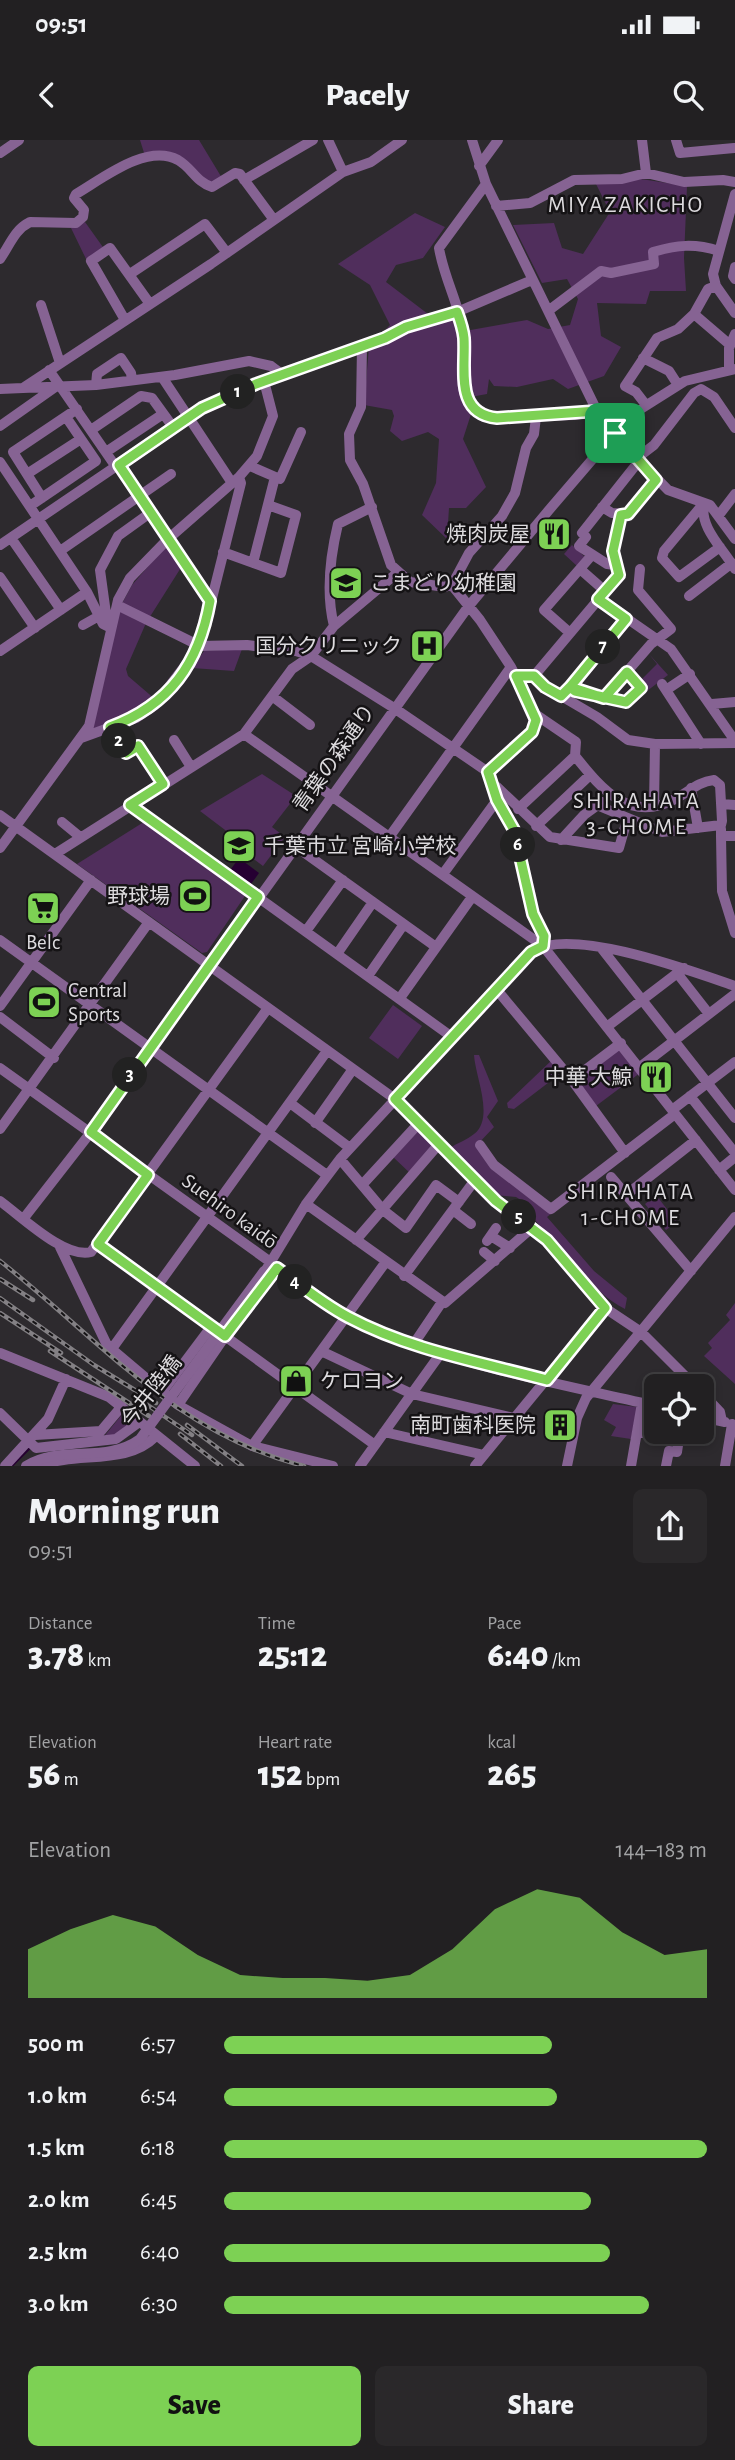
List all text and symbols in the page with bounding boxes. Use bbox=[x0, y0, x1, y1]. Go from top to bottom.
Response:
text: 09:51 bbox=[35, 11, 88, 37]
icon: back bbox=[28, 76, 66, 114]
icon: search bbox=[669, 76, 707, 114]
text: Pacely bbox=[326, 79, 409, 111]
district label: MIYAZAKICHO bbox=[548, 194, 704, 217]
pin: 1 bbox=[220, 374, 256, 410]
text: 1 bbox=[234, 382, 241, 401]
pin bbox=[585, 403, 645, 463]
icon: arrive bbox=[596, 414, 634, 452]
restaurant icon: 焼肉炭屋 bbox=[535, 515, 573, 553]
place label: 焼肉炭屋 bbox=[446, 523, 530, 545]
school or university icon: こまどり幼稚園 bbox=[327, 564, 365, 602]
place label: こまどり幼稚園 bbox=[370, 572, 517, 594]
hospital icon: 国分クリニック bbox=[408, 627, 446, 665]
pin: 7 bbox=[586, 630, 620, 664]
place label: 国分クリニック bbox=[255, 635, 402, 657]
text: 7 bbox=[598, 637, 607, 656]
street label: 青葉の森通り bbox=[289, 700, 379, 816]
pin: 2 bbox=[102, 724, 136, 758]
text: 2 bbox=[114, 731, 123, 750]
district label: SHIRAHATA 3-CHOME bbox=[573, 790, 701, 839]
school or university icon: 千葉市立 宮崎小学校 bbox=[220, 827, 258, 865]
pin: 6 bbox=[500, 828, 536, 862]
place label: 千葉市立 宮崎小学校 bbox=[264, 835, 456, 857]
text: 6 bbox=[513, 835, 522, 854]
sports icon: 野球場 bbox=[176, 877, 214, 915]
place label: 野球場 bbox=[107, 885, 170, 907]
supermarket icon: Belc bbox=[24, 889, 62, 927]
place label: Belc bbox=[26, 932, 60, 953]
place label: Central Sports bbox=[68, 980, 127, 1025]
sports icon: Central Sports bbox=[25, 983, 63, 1021]
pin: 3 bbox=[113, 1058, 148, 1093]
restaurant icon: 中華 大鯨 bbox=[637, 1058, 675, 1096]
text: 3 bbox=[125, 1065, 134, 1084]
place label: 中華 大鯨 bbox=[545, 1066, 632, 1088]
street label: Suehiro kaidō bbox=[178, 1170, 281, 1253]
district label: SHIRAHATA 1-CHOME bbox=[567, 1181, 695, 1230]
pin: 5 bbox=[502, 1200, 536, 1234]
text: 5 bbox=[514, 1207, 523, 1226]
pin: 4 bbox=[278, 1264, 312, 1300]
text: 4 bbox=[290, 1272, 299, 1291]
street label: 今井陸橋 bbox=[116, 1351, 186, 1431]
shop icon: ケロヨン bbox=[277, 1362, 315, 1400]
place label: ケロヨン bbox=[320, 1371, 404, 1392]
map controls bbox=[644, 1374, 714, 1444]
button: locate bbox=[644, 1374, 714, 1444]
building icon: 南町歯科医院 bbox=[541, 1406, 579, 1444]
place label: 南町歯科医院 bbox=[410, 1414, 536, 1436]
button: share bbox=[633, 1489, 707, 1563]
text: Morning run bbox=[28, 1493, 220, 1531]
text: 09:51 bbox=[28, 1540, 74, 1563]
text: Distance bbox=[28, 1614, 92, 1633]
text: Time bbox=[258, 1614, 296, 1633]
text: Pace bbox=[487, 1614, 522, 1633]
text: 3.78 bbox=[28, 1638, 84, 1673]
text: 25:12 bbox=[258, 1638, 327, 1673]
text: 6:40 bbox=[487, 1638, 549, 1673]
text: km bbox=[84, 1651, 111, 1670]
text: /km bbox=[549, 1651, 581, 1670]
text: Elevation bbox=[28, 1733, 97, 1752]
text: Heart rate bbox=[258, 1733, 332, 1752]
text: kcal bbox=[487, 1733, 516, 1752]
text: 56 bbox=[28, 1757, 60, 1792]
text: 152 bbox=[258, 1757, 303, 1792]
text: 265 bbox=[487, 1757, 537, 1792]
text: m bbox=[60, 1770, 79, 1789]
text: bpm bbox=[303, 1770, 340, 1789]
text: Elevation bbox=[28, 1839, 111, 1862]
text: 144–183 m bbox=[616, 1839, 707, 1862]
text: 500 m bbox=[28, 2033, 84, 2056]
text: 6:57 bbox=[140, 2033, 175, 2056]
text: 1.0 km bbox=[28, 2085, 87, 2108]
text: 6:54 bbox=[140, 2085, 177, 2108]
text: 1.5 km bbox=[28, 2137, 85, 2160]
text: 6:18 bbox=[140, 2137, 175, 2160]
text: 2.0 km bbox=[28, 2189, 90, 2212]
text: 6:45 bbox=[140, 2189, 177, 2212]
text: 2.5 km bbox=[28, 2241, 87, 2264]
text: 6:40 bbox=[140, 2241, 179, 2264]
text: 3.0 km bbox=[28, 2293, 89, 2316]
text: 6:30 bbox=[140, 2293, 178, 2316]
button: Save bbox=[28, 2366, 361, 2446]
button: Share bbox=[375, 2366, 707, 2446]

